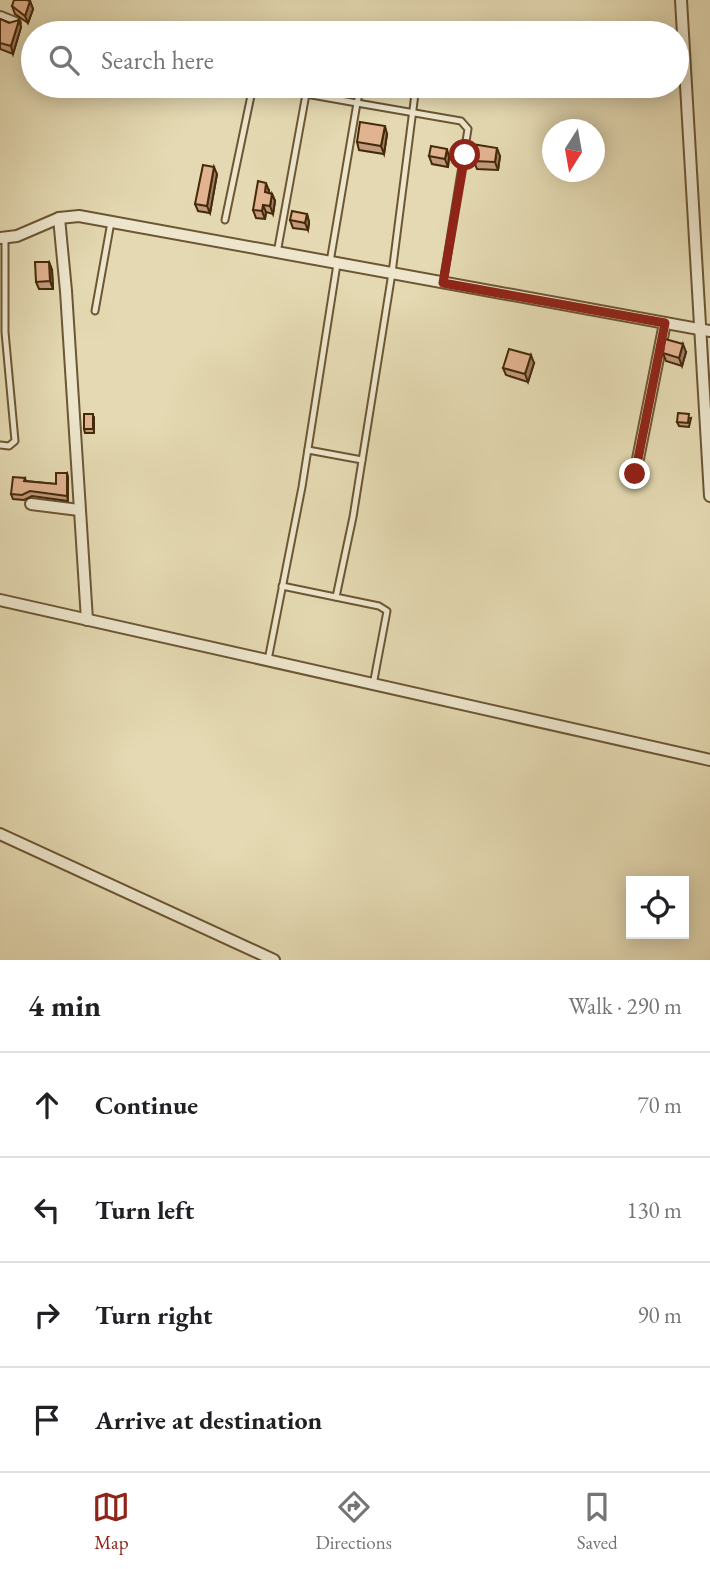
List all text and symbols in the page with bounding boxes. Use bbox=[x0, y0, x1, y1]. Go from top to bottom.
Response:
search box bbox=[21, 21, 689, 98]
icon: search bbox=[45, 41, 83, 79]
text: Search here bbox=[101, 43, 214, 77]
north arrow bbox=[542, 119, 605, 182]
route start bbox=[449, 139, 480, 170]
route end bbox=[619, 458, 650, 489]
map controls bbox=[626, 876, 689, 939]
button: locate bbox=[626, 876, 689, 939]
text: 4 min bbox=[28, 986, 101, 1025]
text: Walk · 290 m bbox=[568, 991, 682, 1021]
icon: ahead bbox=[28, 1086, 66, 1124]
text: Continue bbox=[95, 1088, 198, 1122]
text: 70 m bbox=[637, 1090, 682, 1120]
icon: left bbox=[28, 1191, 66, 1229]
text: Turn left bbox=[95, 1193, 194, 1227]
text: 130 m bbox=[626, 1195, 682, 1225]
icon: right bbox=[28, 1296, 66, 1334]
text: Turn right bbox=[95, 1298, 213, 1332]
text: 90 m bbox=[637, 1300, 682, 1330]
icon: arrive bbox=[28, 1401, 66, 1439]
text: Arrive at destination bbox=[95, 1403, 322, 1437]
tab: Map bbox=[92, 1488, 130, 1555]
tab: Directions bbox=[315, 1488, 392, 1555]
tab: Saved bbox=[577, 1488, 618, 1555]

